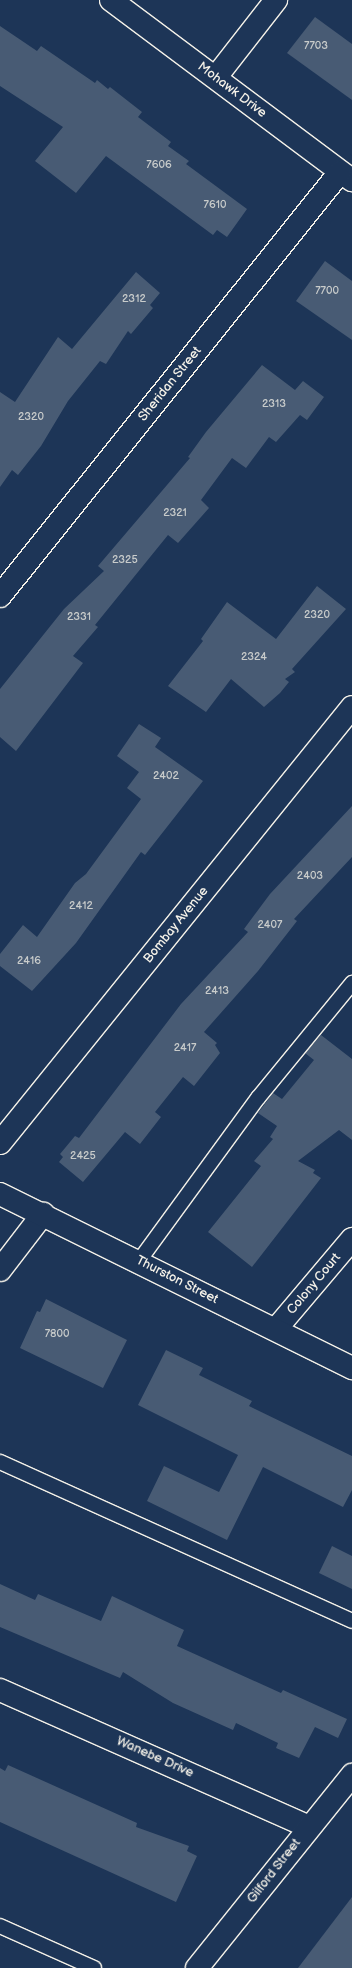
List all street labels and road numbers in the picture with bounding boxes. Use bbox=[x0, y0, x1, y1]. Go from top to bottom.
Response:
street label: Mohawk Drive bbox=[194, 59, 270, 121]
street label: Sheridan Street bbox=[135, 343, 205, 425]
street label: Bombay Avenue bbox=[140, 883, 212, 967]
street label: Colony Court bbox=[284, 1250, 344, 1318]
street label: Thurston Street bbox=[133, 1253, 221, 1307]
street label: Wanebe Drive bbox=[114, 1733, 196, 1781]
street label: Gilford Street bbox=[244, 1836, 304, 1906]

